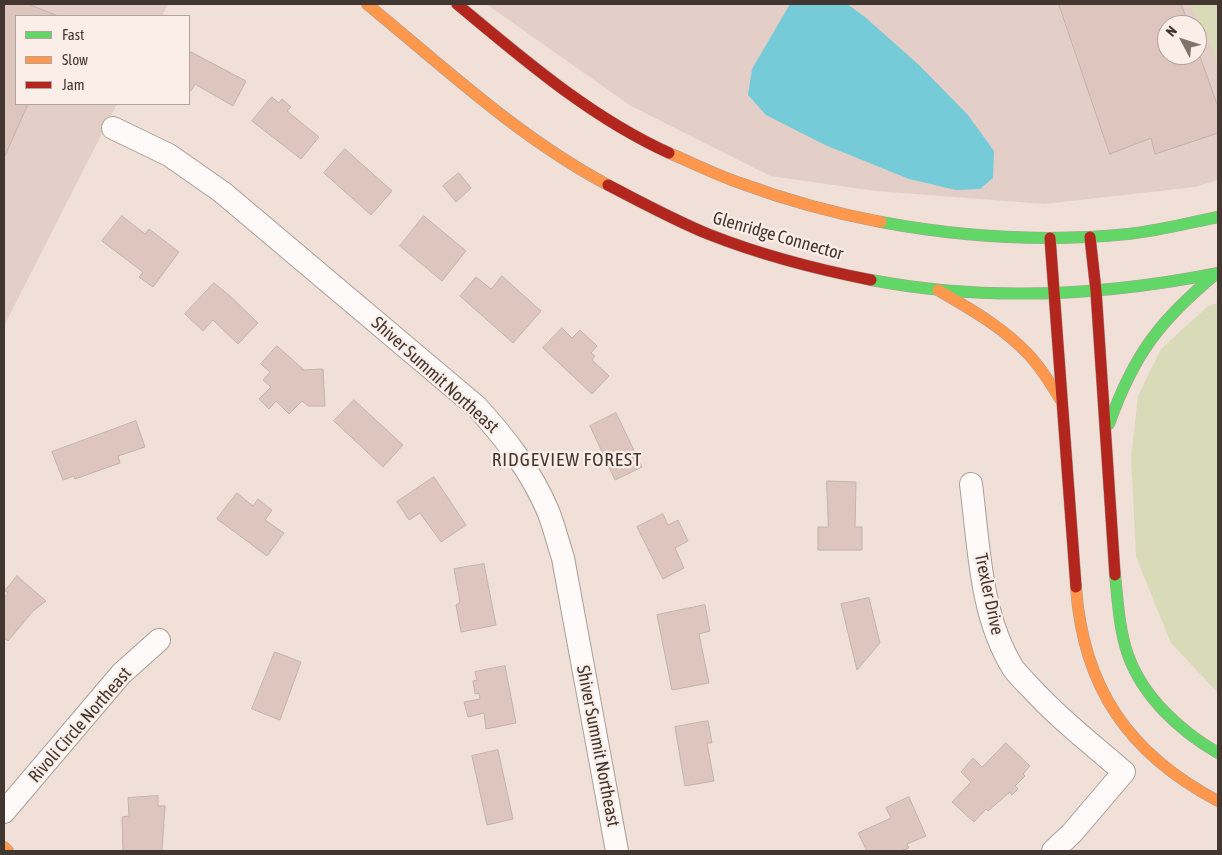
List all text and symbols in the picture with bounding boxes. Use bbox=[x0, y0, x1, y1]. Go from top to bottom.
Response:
legend bbox=[15, 15, 190, 105]
north arrow bbox=[1157, 15, 1207, 65]
text: N bbox=[1162, 23, 1180, 39]
text: Fast bbox=[62, 26, 84, 43]
text: Slow bbox=[62, 51, 88, 68]
text: Jam bbox=[62, 76, 85, 93]
street label: Glenridge Connector bbox=[710, 207, 846, 265]
street label: Shiver Summit Northeast bbox=[367, 312, 503, 438]
district label: RIDGEVIEW FOREST bbox=[490, 449, 644, 471]
street label: Trexler Drive bbox=[970, 551, 1008, 637]
street label: Rivoli Circle Northeast bbox=[24, 663, 136, 787]
street label: Shiver Summit Northeast bbox=[572, 664, 624, 828]

